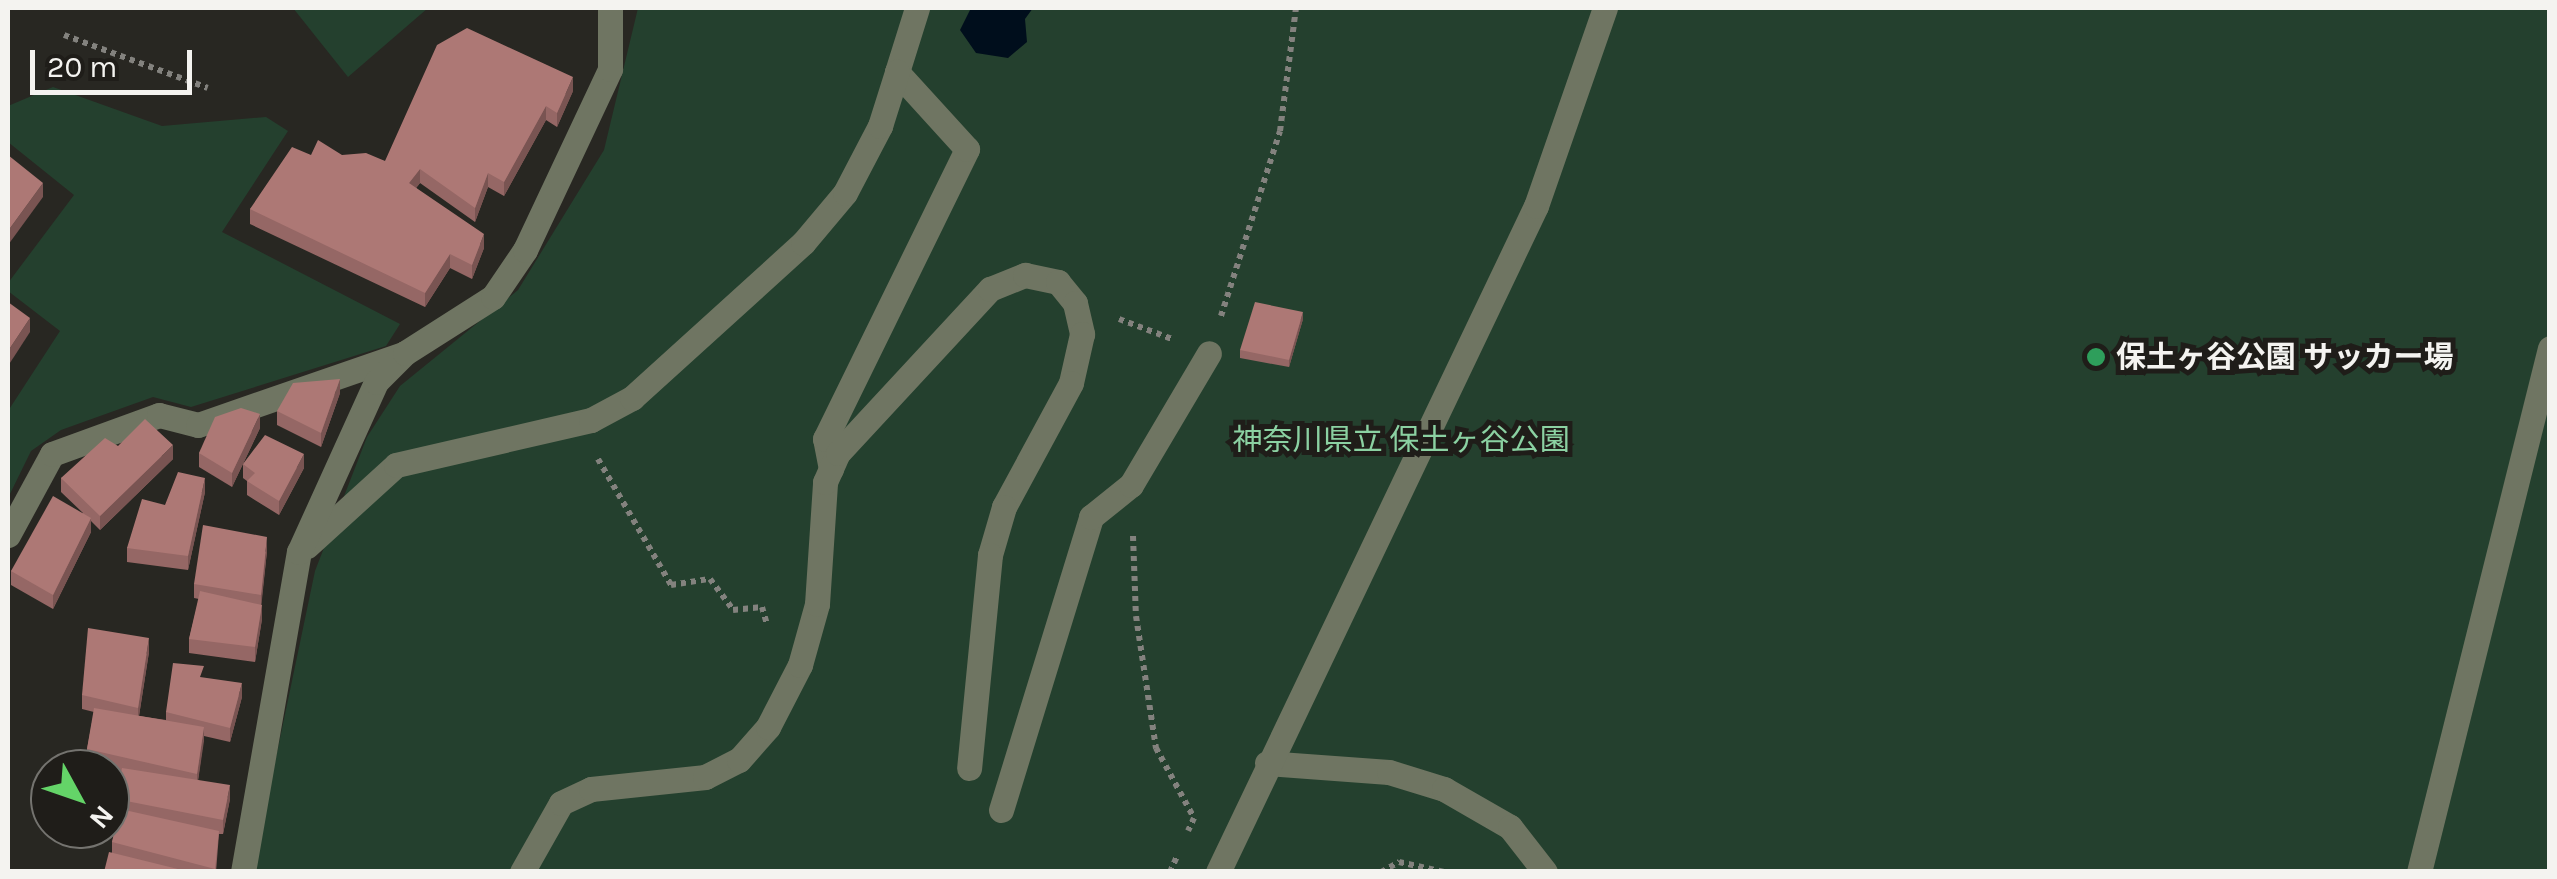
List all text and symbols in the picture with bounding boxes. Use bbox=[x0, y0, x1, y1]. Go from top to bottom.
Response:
scale bar bbox=[35, 30, 198, 92]
text: 20 m bbox=[47, 49, 117, 85]
place label: 保土ヶ谷公園 サッカー場 bbox=[2116, 339, 2454, 375]
marker: 保土ヶ谷公園 サッカー場 bbox=[2085, 346, 2107, 368]
park label: 神奈川県立 保土ヶ谷公園 bbox=[1232, 422, 1570, 458]
north arrow bbox=[30, 749, 130, 849]
text: N bbox=[83, 799, 121, 836]

